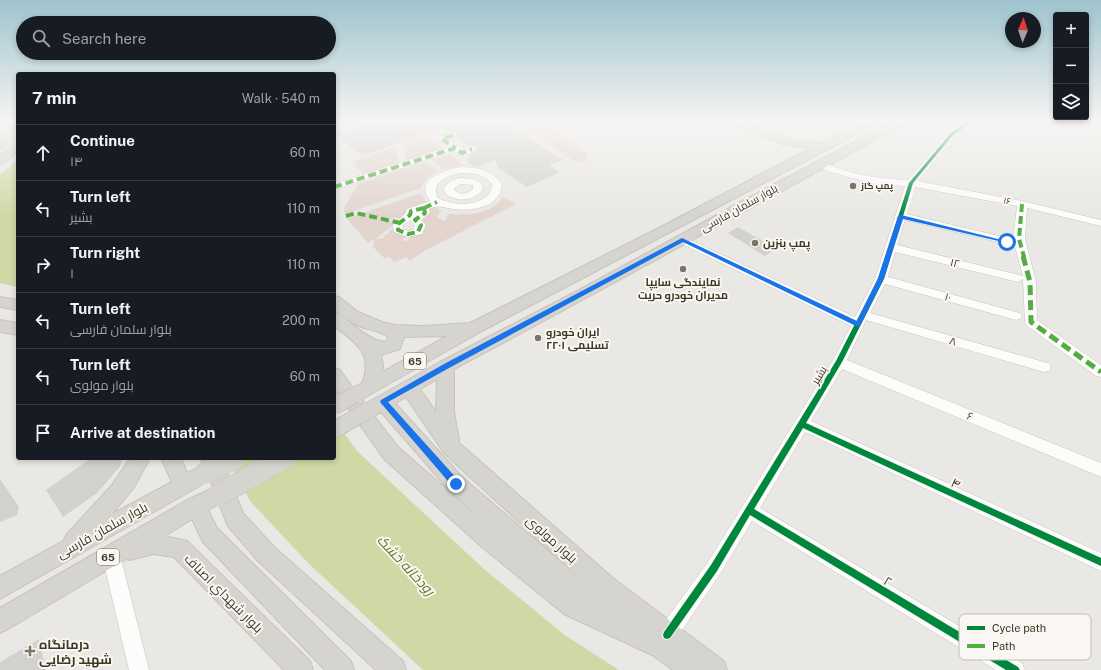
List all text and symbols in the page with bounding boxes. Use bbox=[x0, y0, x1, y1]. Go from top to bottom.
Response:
north arrow bbox=[1005, 12, 1041, 48]
map controls bbox=[1053, 12, 1089, 120]
button: + bbox=[1053, 12, 1089, 48]
search box bbox=[16, 16, 336, 60]
icon: search bbox=[30, 27, 52, 49]
text: Search here bbox=[62, 30, 146, 47]
button: − bbox=[1053, 48, 1089, 84]
button: layers bbox=[1053, 84, 1089, 120]
text: 7 min bbox=[32, 88, 76, 108]
text: Walk · 540 m bbox=[242, 91, 320, 106]
text: Continue bbox=[70, 132, 135, 149]
icon: ahead bbox=[32, 142, 54, 164]
text: 60 m bbox=[290, 145, 320, 160]
text: ۱۴ bbox=[70, 154, 83, 169]
place label: پمپ گاز bbox=[860, 180, 894, 192]
marker: پمپ گاز bbox=[848, 181, 858, 191]
street label: بلوار سلمان فارسی bbox=[698, 182, 780, 235]
text: Turn left bbox=[70, 188, 131, 205]
street label: ۱۶ bbox=[1003, 194, 1012, 207]
icon: left bbox=[32, 198, 54, 220]
text: 110 m bbox=[287, 201, 320, 216]
text: بشیر bbox=[70, 210, 92, 225]
route start bbox=[998, 233, 1016, 251]
place label: پمپ بنزین bbox=[763, 237, 810, 252]
marker: پمپ بنزین bbox=[750, 238, 760, 248]
text: Turn right bbox=[70, 244, 140, 261]
icon: right bbox=[32, 254, 54, 276]
street label: ۱۲ bbox=[949, 256, 961, 270]
text: 110 m bbox=[287, 257, 320, 272]
marker: نمایندگی سایپا مدیران خودرو حریت bbox=[678, 264, 688, 274]
text: ۱ bbox=[70, 266, 74, 281]
place label: نمایندگی سایپا مدیران خودرو حریت bbox=[638, 276, 728, 303]
street label: ۱۰ bbox=[943, 290, 953, 304]
text: Turn left bbox=[70, 300, 131, 317]
icon: left bbox=[32, 310, 54, 332]
text: 200 m bbox=[282, 313, 320, 328]
text: بلوار سلمان فارسی bbox=[70, 322, 172, 337]
place label: ایران خودرو تسلیمی ۲۲۰۱ bbox=[546, 326, 610, 352]
marker: ایران خودرو تسلیمی ۲۲۰۱ bbox=[533, 333, 543, 343]
street label: ۸ bbox=[948, 334, 958, 348]
road number: 65 bbox=[404, 353, 426, 369]
text: Turn left bbox=[70, 356, 131, 373]
street label: بشیر bbox=[808, 364, 830, 388]
icon: left bbox=[32, 366, 54, 388]
text: 60 m bbox=[290, 369, 320, 384]
text: بلوار مولوی bbox=[70, 378, 134, 393]
street label: ۶ bbox=[965, 409, 975, 423]
icon: arrive bbox=[32, 422, 54, 444]
text: Arrive at destination bbox=[70, 424, 215, 441]
route end bbox=[447, 475, 465, 493]
street label: ۴ bbox=[949, 475, 963, 492]
street label: بلوار سلمان فارسی bbox=[54, 499, 150, 562]
street label: بلوار مولوی bbox=[523, 513, 580, 566]
water label: رودخانه خشک bbox=[373, 532, 439, 600]
road number: 65 bbox=[97, 549, 119, 565]
street label: بلوار شهداي اصناف bbox=[179, 551, 266, 638]
street label: ۲ bbox=[881, 573, 895, 590]
legend bbox=[959, 614, 1091, 660]
text: Cycle path bbox=[992, 622, 1046, 634]
place label: درمانگاه شهید رضایی bbox=[39, 637, 112, 668]
text: Path bbox=[992, 640, 1015, 652]
marker: درمانگاه شهید رضایی bbox=[24, 645, 36, 657]

